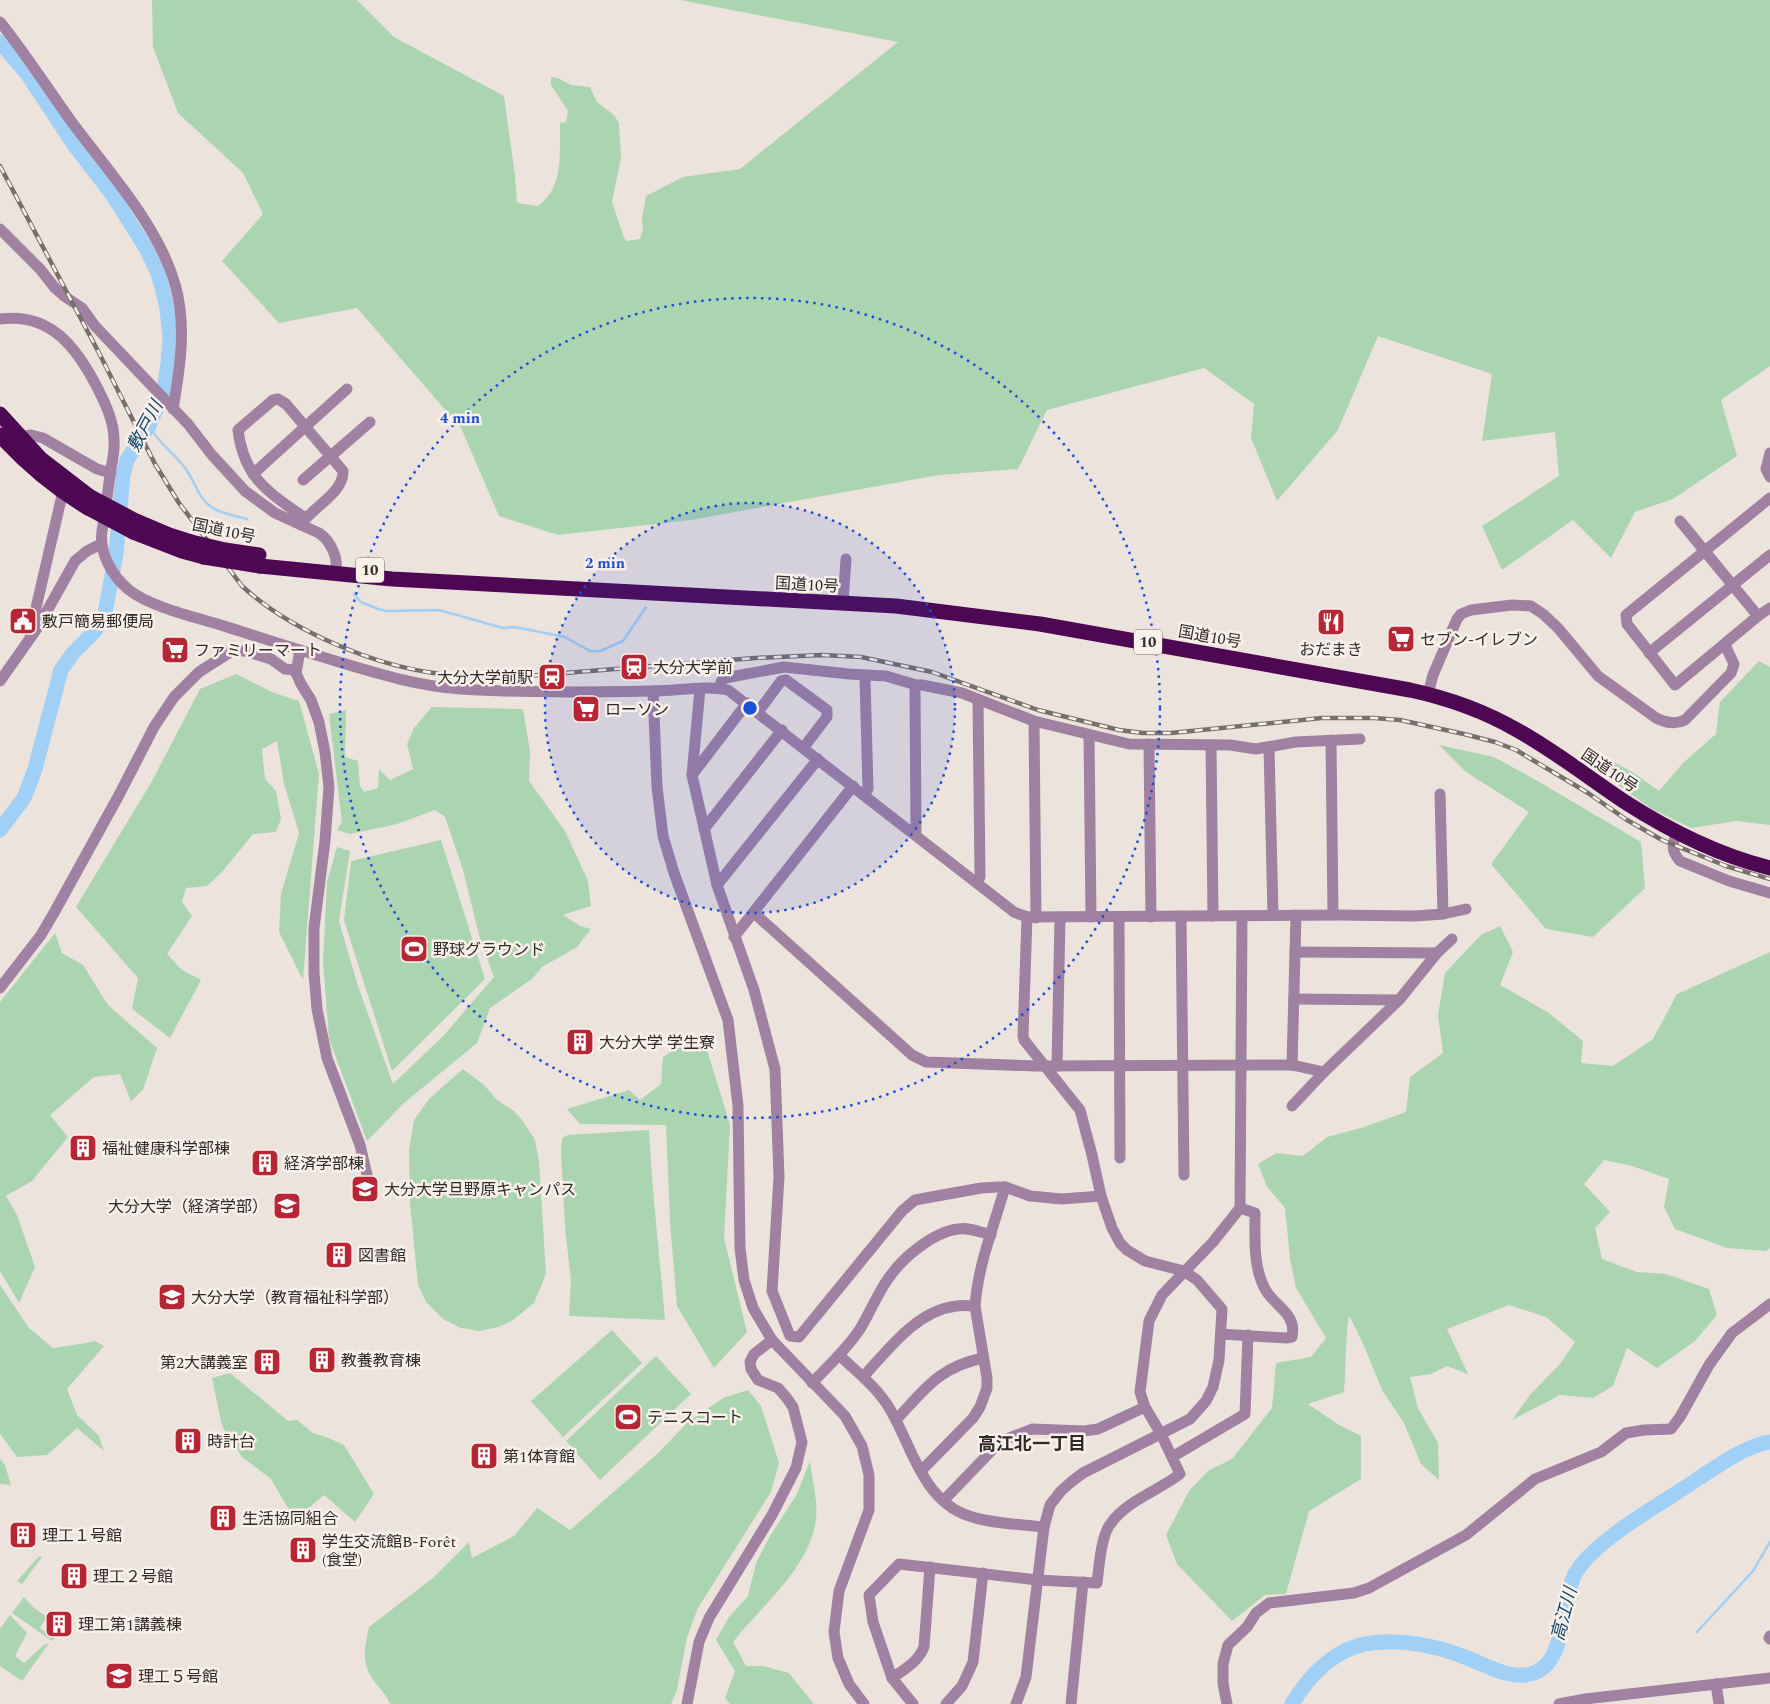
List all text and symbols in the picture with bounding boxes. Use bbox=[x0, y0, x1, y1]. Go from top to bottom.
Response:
water label: 敷戸川 bbox=[121, 394, 171, 456]
text: 4 min bbox=[440, 407, 480, 430]
street label: 国道10号 bbox=[190, 513, 258, 549]
text: 2 min bbox=[585, 552, 625, 575]
road number: 10 bbox=[356, 558, 384, 582]
street label: 国道10号 bbox=[774, 571, 840, 599]
public building icon: 敷戸簡易郵便局 bbox=[8, 606, 38, 636]
restaurant icon: おだまき bbox=[1316, 607, 1346, 637]
place label: 敷戸簡易郵便局 bbox=[42, 610, 154, 634]
street label: 国道10号 bbox=[1176, 620, 1243, 654]
supermarket icon: セブン-イレブン bbox=[1386, 624, 1416, 654]
place label: セブン-イレブン bbox=[1420, 628, 1538, 652]
road number: 10 bbox=[1134, 630, 1162, 654]
supermarket icon: ファミリーマート bbox=[160, 635, 190, 665]
place label: おだまき bbox=[1299, 638, 1363, 662]
place label: ファミリーマート bbox=[194, 639, 322, 663]
station icon: 大分大学前 bbox=[619, 652, 649, 682]
place label: 大分大学前 bbox=[653, 656, 733, 680]
station icon: 大分大学前駅 bbox=[537, 662, 567, 692]
place label: 大分大学前駅 bbox=[437, 666, 533, 690]
supermarket icon: ローソン bbox=[571, 694, 601, 724]
place label: ローソン bbox=[605, 698, 669, 722]
centre of rings bbox=[741, 699, 759, 717]
street label: 国道10号 bbox=[1576, 743, 1643, 799]
sports icon: 野球グラウンド bbox=[399, 934, 429, 964]
place label: 野球グラウンド bbox=[433, 938, 545, 962]
building icon: 大分大学 学生寮 bbox=[565, 1027, 595, 1057]
place label: 大分大学 学生寮 bbox=[599, 1031, 715, 1055]
building icon: 福祉健康科学部棟 bbox=[68, 1133, 98, 1163]
place label: 福祉健康科学部棟 bbox=[102, 1137, 230, 1161]
building icon: 経済学部棟 bbox=[250, 1148, 280, 1178]
place label: 経済学部棟 bbox=[284, 1152, 364, 1176]
school or university icon: 大分大学旦野原キャンパス bbox=[350, 1174, 380, 1204]
place label: 大分大学旦野原キャンパス bbox=[384, 1178, 576, 1202]
school or university icon: 大分大学（経済学部） bbox=[272, 1191, 302, 1221]
place label: 大分大学（経済学部） bbox=[108, 1195, 268, 1219]
building icon: 図書館 bbox=[324, 1240, 354, 1270]
place label: 図書館 bbox=[358, 1244, 406, 1268]
school or university icon: 大分大学（教育福祉科学部） bbox=[157, 1282, 187, 1312]
place label: 大分大学（教育福祉科学部） bbox=[191, 1286, 399, 1310]
building icon: 教養教育棟 bbox=[307, 1345, 337, 1375]
building icon: 第2大講義室 bbox=[252, 1347, 282, 1377]
place label: 教養教育棟 bbox=[341, 1349, 421, 1373]
place label: 第2大講義室 bbox=[160, 1351, 248, 1375]
sports icon: テニスコート bbox=[613, 1402, 643, 1432]
place label: テニスコート bbox=[647, 1406, 743, 1430]
building icon: 時計台 bbox=[173, 1426, 203, 1456]
place label: 時計台 bbox=[207, 1430, 255, 1454]
district label: 高江北一丁目 bbox=[978, 1431, 1086, 1458]
building icon: 第1体育館 bbox=[469, 1441, 499, 1471]
place label: 第1体育館 bbox=[503, 1445, 575, 1469]
building icon: 生活協同組合 bbox=[208, 1503, 238, 1533]
place label: 生活協同組合 bbox=[242, 1507, 338, 1531]
building icon: 理工１号館 bbox=[8, 1520, 38, 1550]
place label: 理工１号館 bbox=[42, 1524, 122, 1548]
place label: 学生交流館B-Forêt (食堂) bbox=[322, 1530, 457, 1572]
building icon: 学生交流館B-Forêt (食堂) bbox=[288, 1535, 318, 1565]
building icon: 理工２号館 bbox=[59, 1561, 89, 1591]
place label: 理工２号館 bbox=[93, 1565, 173, 1589]
water label: 高江川 bbox=[1544, 1583, 1585, 1644]
building icon: 理工第1講義棟 bbox=[44, 1609, 74, 1639]
place label: 理工第1講義棟 bbox=[78, 1613, 182, 1637]
school or university icon: 理工５号館 bbox=[104, 1661, 134, 1691]
place label: 理工５号館 bbox=[138, 1665, 218, 1689]

